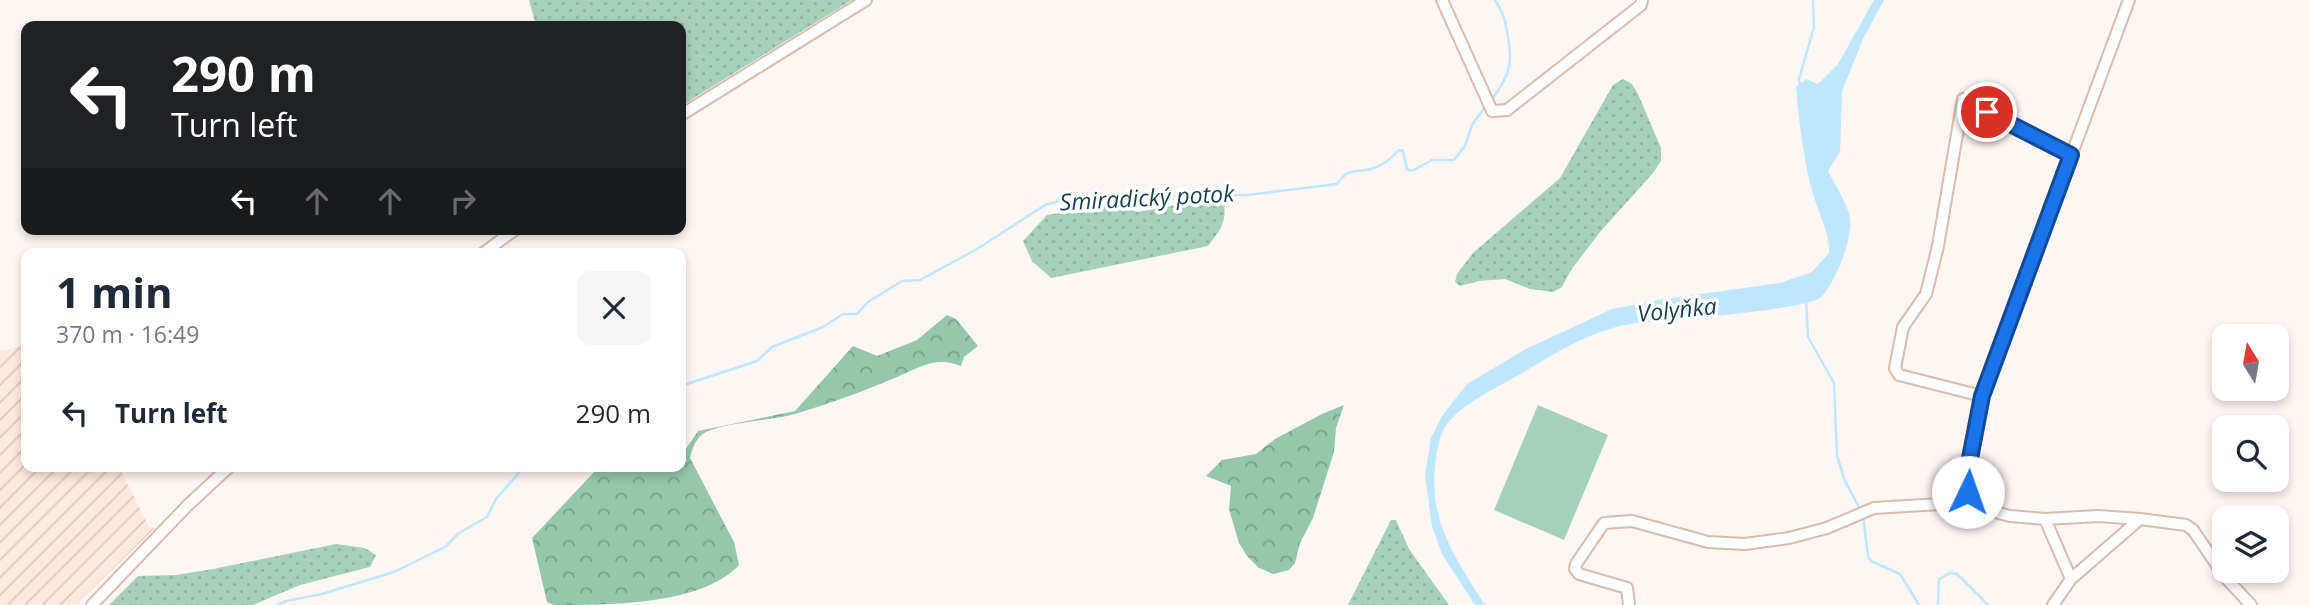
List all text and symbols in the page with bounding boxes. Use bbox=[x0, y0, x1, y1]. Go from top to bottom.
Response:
text: 290 m bbox=[171, 40, 316, 106]
icon: left bbox=[56, 49, 147, 140]
pin bbox=[1957, 82, 2017, 142]
icon: arrive bbox=[1968, 93, 2006, 131]
text: Turn left bbox=[171, 103, 297, 146]
water label: Smiradický potok bbox=[1059, 176, 1236, 218]
icon: left bbox=[225, 182, 263, 220]
icon: ahead bbox=[298, 182, 336, 220]
icon: ahead bbox=[371, 182, 409, 220]
icon: right bbox=[444, 182, 482, 220]
text: 1 min bbox=[56, 263, 173, 320]
button: close bbox=[577, 271, 651, 345]
water label: Volyňka bbox=[1636, 289, 1718, 329]
text: 370 m · 16:49 bbox=[56, 318, 199, 350]
north arrow bbox=[2212, 324, 2289, 401]
map controls bbox=[2212, 324, 2289, 583]
icon: left bbox=[56, 394, 94, 432]
text: Turn left bbox=[115, 395, 227, 431]
text: 290 m bbox=[576, 395, 651, 431]
button: search bbox=[2212, 415, 2289, 492]
position arrow bbox=[1931, 455, 2005, 529]
button: layers bbox=[2212, 506, 2289, 583]

